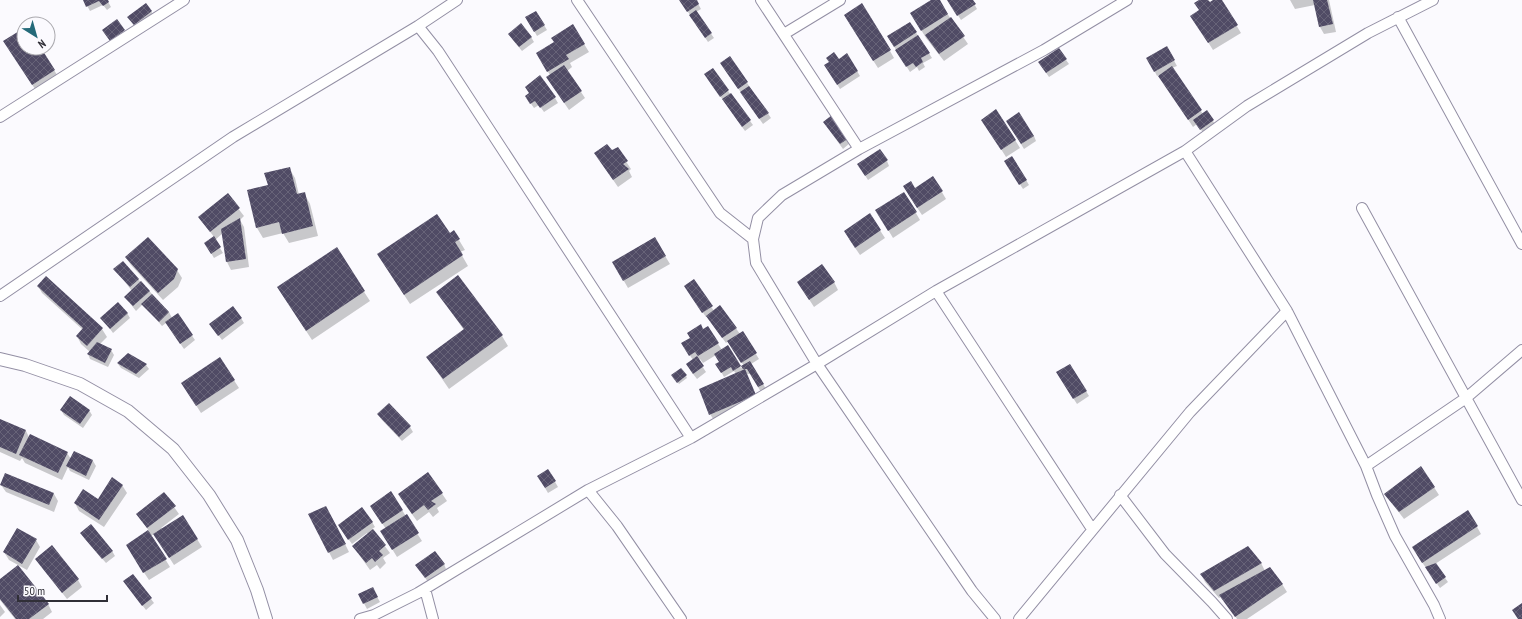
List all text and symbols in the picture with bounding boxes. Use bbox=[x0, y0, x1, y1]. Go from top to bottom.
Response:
north arrow bbox=[16, 16, 56, 56]
text: N bbox=[35, 37, 49, 51]
scale bar bbox=[18, 577, 107, 603]
text: 50 m bbox=[24, 583, 45, 598]

